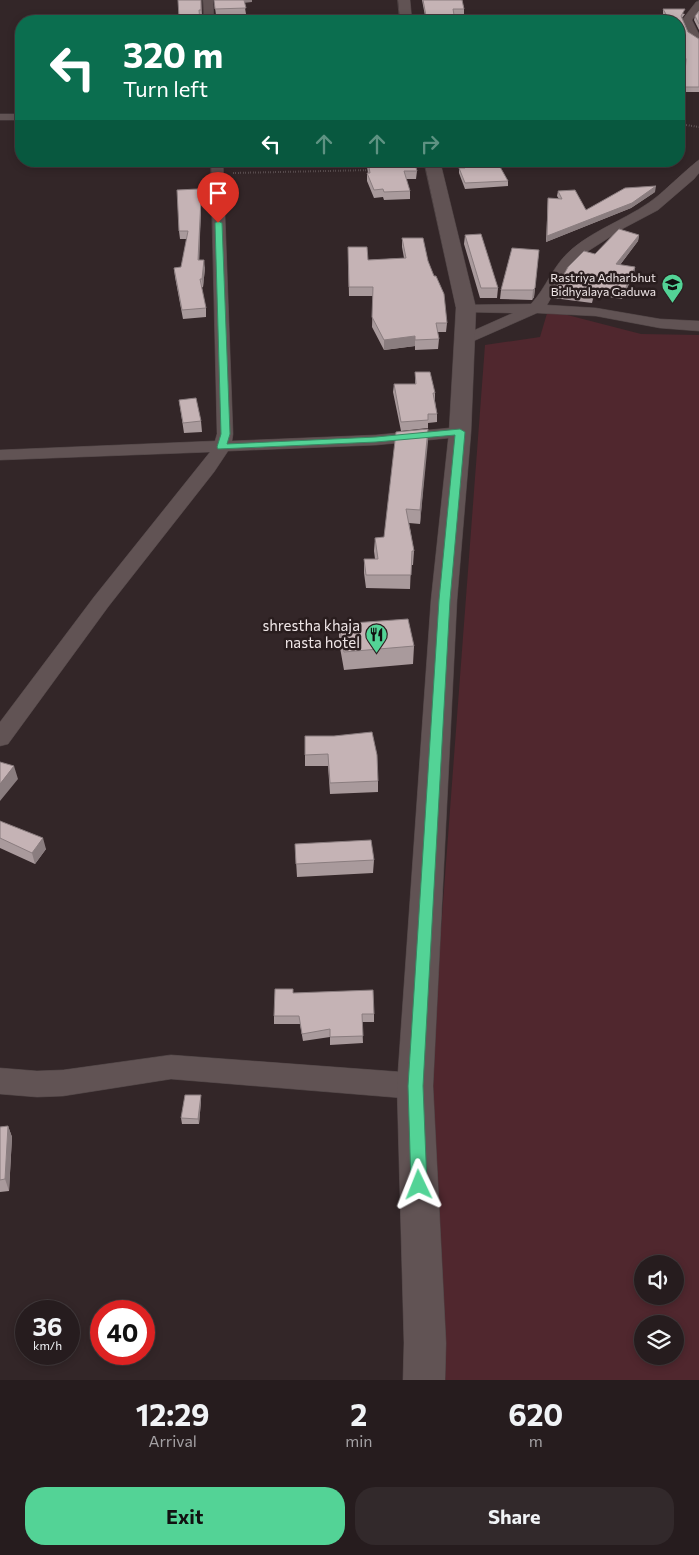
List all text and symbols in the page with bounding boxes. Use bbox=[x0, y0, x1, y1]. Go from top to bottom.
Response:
text: 320 m bbox=[123, 32, 223, 75]
icon: left bbox=[40, 35, 105, 100]
text: Turn left bbox=[123, 75, 208, 102]
icon: left bbox=[257, 130, 285, 158]
icon: ahead bbox=[310, 130, 338, 158]
icon: ahead bbox=[363, 130, 391, 158]
icon: right bbox=[416, 130, 444, 158]
pin bbox=[197, 172, 239, 223]
icon: arrive bbox=[204, 179, 232, 207]
place label: Rastriya Adharbhut Bidhyalaya Gaduwa bbox=[550, 270, 656, 298]
school or university icon: Rastriya Adharbhut Bidhyalaya Gaduwa bbox=[660, 272, 684, 303]
place label: shrestha khaja nasta hotel bbox=[262, 616, 360, 651]
restaurant icon: shrestha khaja nasta hotel bbox=[364, 622, 388, 653]
position arrow bbox=[392, 1158, 444, 1210]
map controls bbox=[634, 1255, 684, 1365]
button: sound bbox=[634, 1255, 684, 1305]
speed limit sign: 40 bbox=[90, 1300, 155, 1365]
text: 36 bbox=[33, 1311, 63, 1341]
button: layers bbox=[634, 1315, 684, 1365]
text: km/h bbox=[33, 1338, 62, 1352]
text: 12:29 bbox=[136, 1395, 210, 1432]
text: 2 bbox=[350, 1395, 367, 1432]
text: 620 bbox=[508, 1395, 563, 1432]
text: Arrival bbox=[148, 1431, 197, 1450]
text: min bbox=[345, 1431, 373, 1450]
text: m bbox=[529, 1431, 543, 1450]
button: Exit bbox=[25, 1487, 345, 1545]
button: Share bbox=[355, 1487, 674, 1545]

